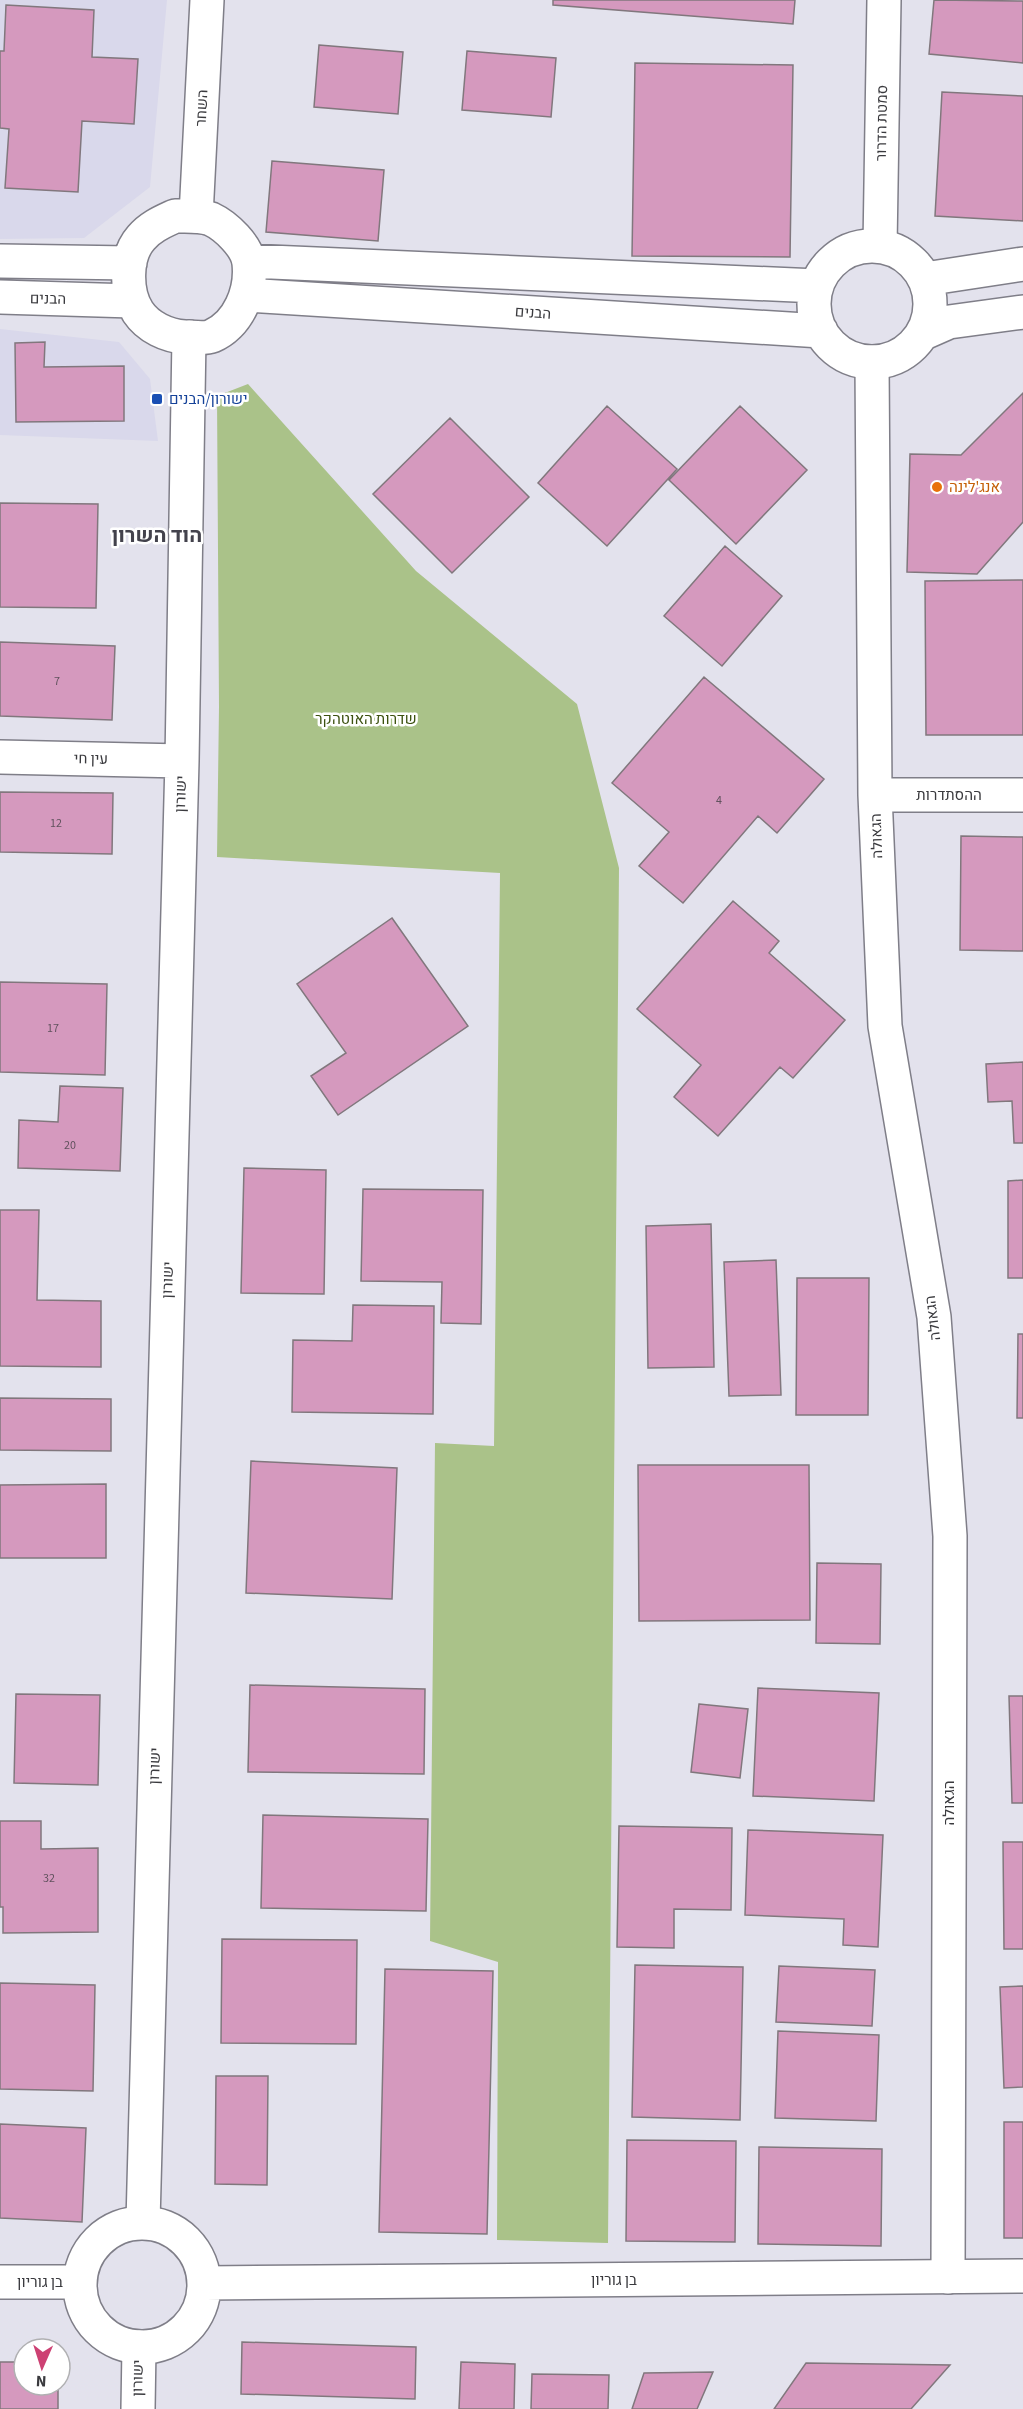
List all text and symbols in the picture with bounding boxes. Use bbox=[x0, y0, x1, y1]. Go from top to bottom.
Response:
street label: סמטת הדרור bbox=[871, 85, 893, 161]
street label: השחר bbox=[191, 89, 213, 127]
street label: הבנים bbox=[30, 288, 66, 310]
street label: הבנים bbox=[514, 301, 552, 325]
place label: ישורון/הבנים bbox=[169, 389, 247, 410]
marker: ישורון/הבנים bbox=[150, 392, 164, 406]
place label: אנג'לינה bbox=[949, 477, 1000, 498]
marker: אנג'לינה bbox=[930, 480, 944, 494]
district label: הוד השרון bbox=[112, 520, 202, 550]
house number: 7 bbox=[54, 673, 60, 690]
park label: שדרות האוטהקר bbox=[315, 709, 417, 730]
street label: עין חי bbox=[74, 748, 108, 770]
street label: ישורון bbox=[170, 775, 192, 813]
street label: ההסתדרות bbox=[916, 785, 982, 806]
house number: 4 bbox=[716, 792, 722, 809]
street label: הגאולה bbox=[866, 813, 888, 859]
house number: 12 bbox=[50, 815, 62, 832]
house number: 17 bbox=[47, 1020, 59, 1037]
house number: 20 bbox=[64, 1137, 76, 1154]
street label: ישורון bbox=[157, 1261, 179, 1299]
street label: הגאולה bbox=[920, 1294, 946, 1342]
street label: ישורון bbox=[144, 1747, 166, 1785]
street label: הגאולה bbox=[939, 1780, 960, 1826]
house number: 32 bbox=[43, 1870, 55, 1887]
street label: בן גוריון bbox=[591, 2270, 637, 2291]
street label: בן גוריון bbox=[17, 2272, 63, 2293]
north arrow bbox=[12, 2337, 72, 2397]
street label: ישורון bbox=[127, 2359, 149, 2397]
text: N bbox=[35, 2370, 47, 2392]

